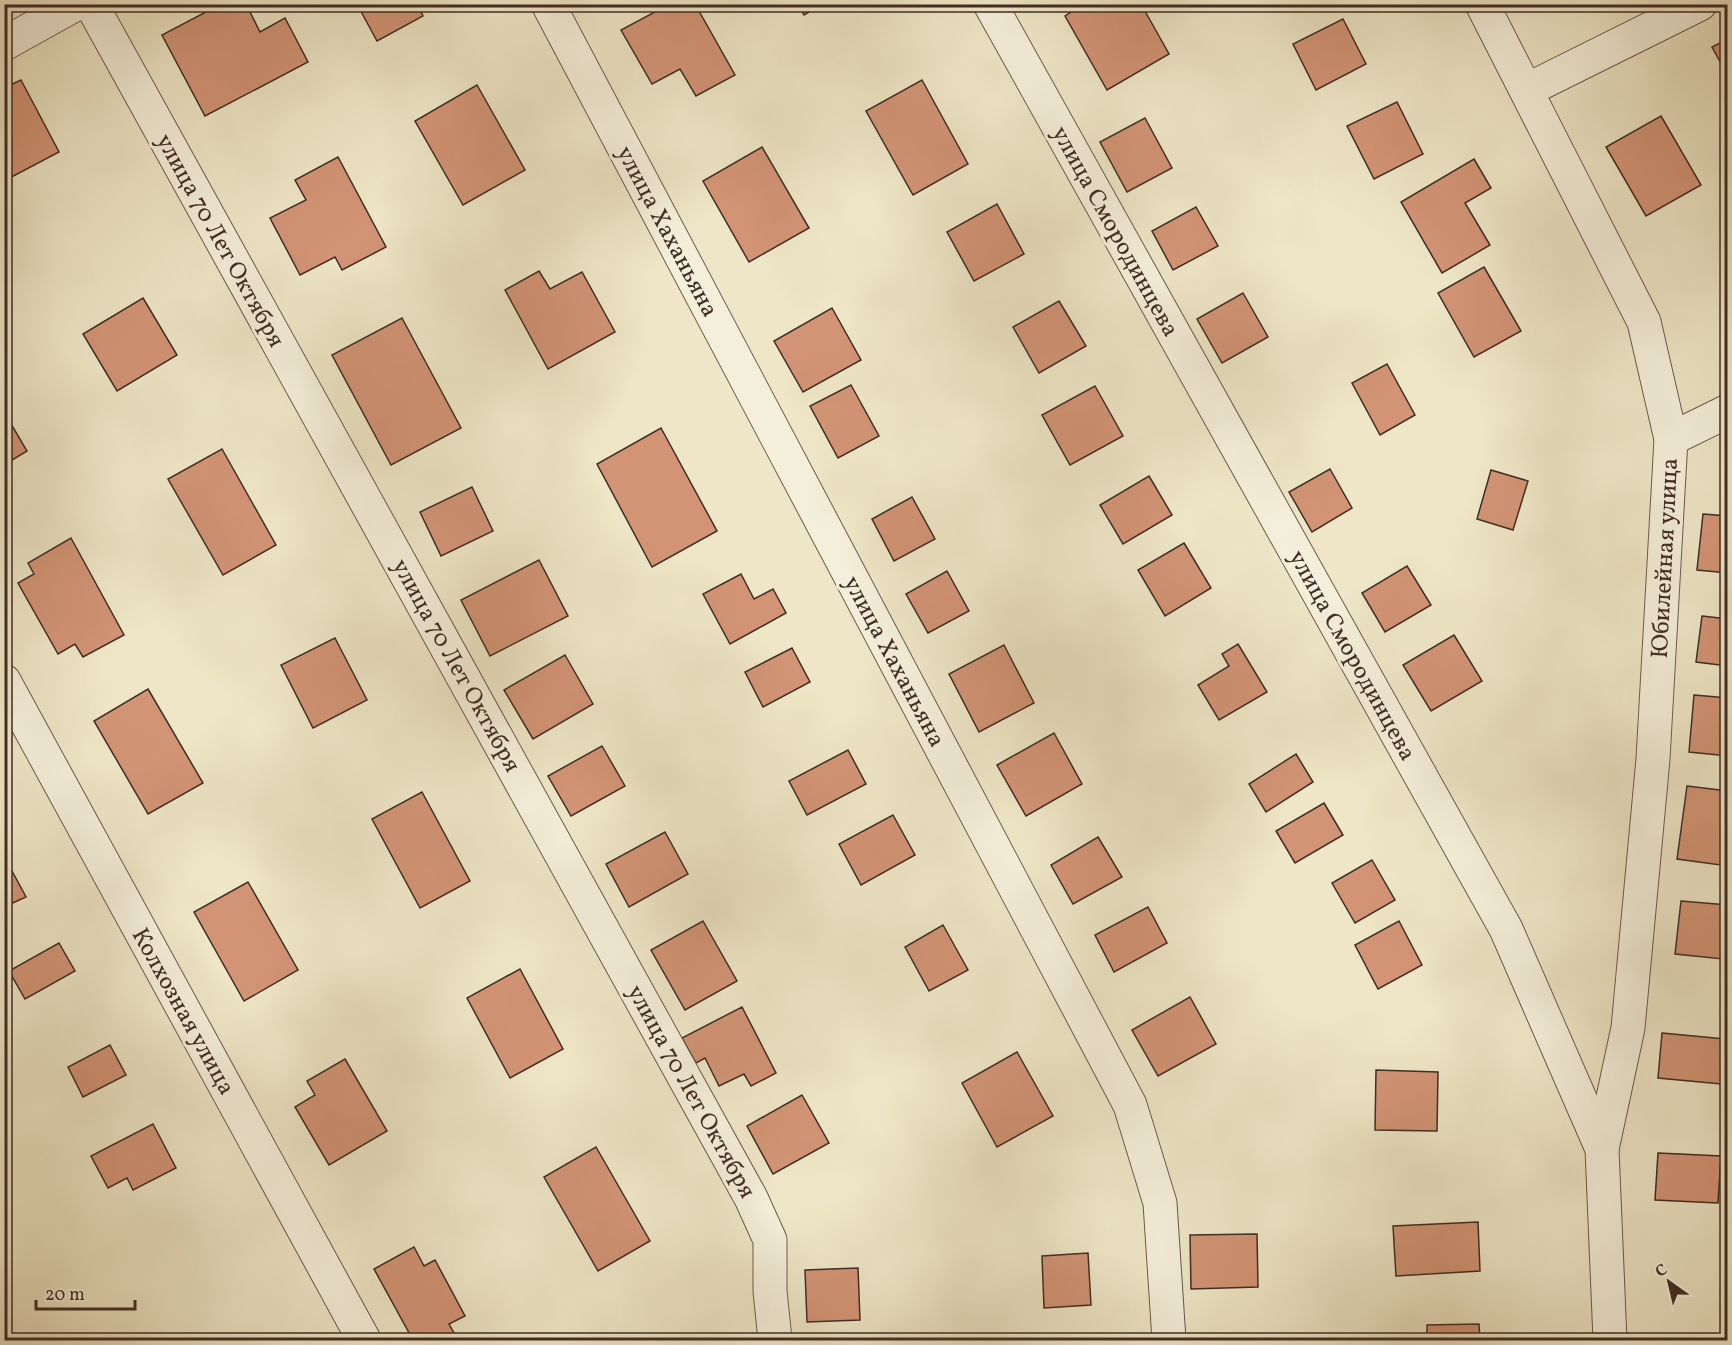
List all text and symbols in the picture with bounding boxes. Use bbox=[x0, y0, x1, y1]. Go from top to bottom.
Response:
street label: улица Смородинцева bbox=[1042, 120, 1186, 344]
street label: улица 70 Лет Октября bbox=[146, 128, 292, 354]
street label: улица Хаханьяна bbox=[607, 140, 726, 324]
street label: Юбилейная улица bbox=[1644, 457, 1688, 659]
street label: улица Смородинцева bbox=[1279, 544, 1423, 768]
street label: улица 70 Лет Октября bbox=[382, 553, 528, 779]
street label: улица Хаханьяна bbox=[834, 570, 953, 754]
street label: Колхозная улица bbox=[122, 922, 242, 1102]
street label: улица 70 Лет Октября bbox=[617, 979, 763, 1205]
north arrow bbox=[1639, 1252, 1699, 1312]
text: С bbox=[1651, 1259, 1672, 1283]
scale bar bbox=[36, 1273, 135, 1311]
text: 20 m bbox=[45, 1283, 85, 1308]

